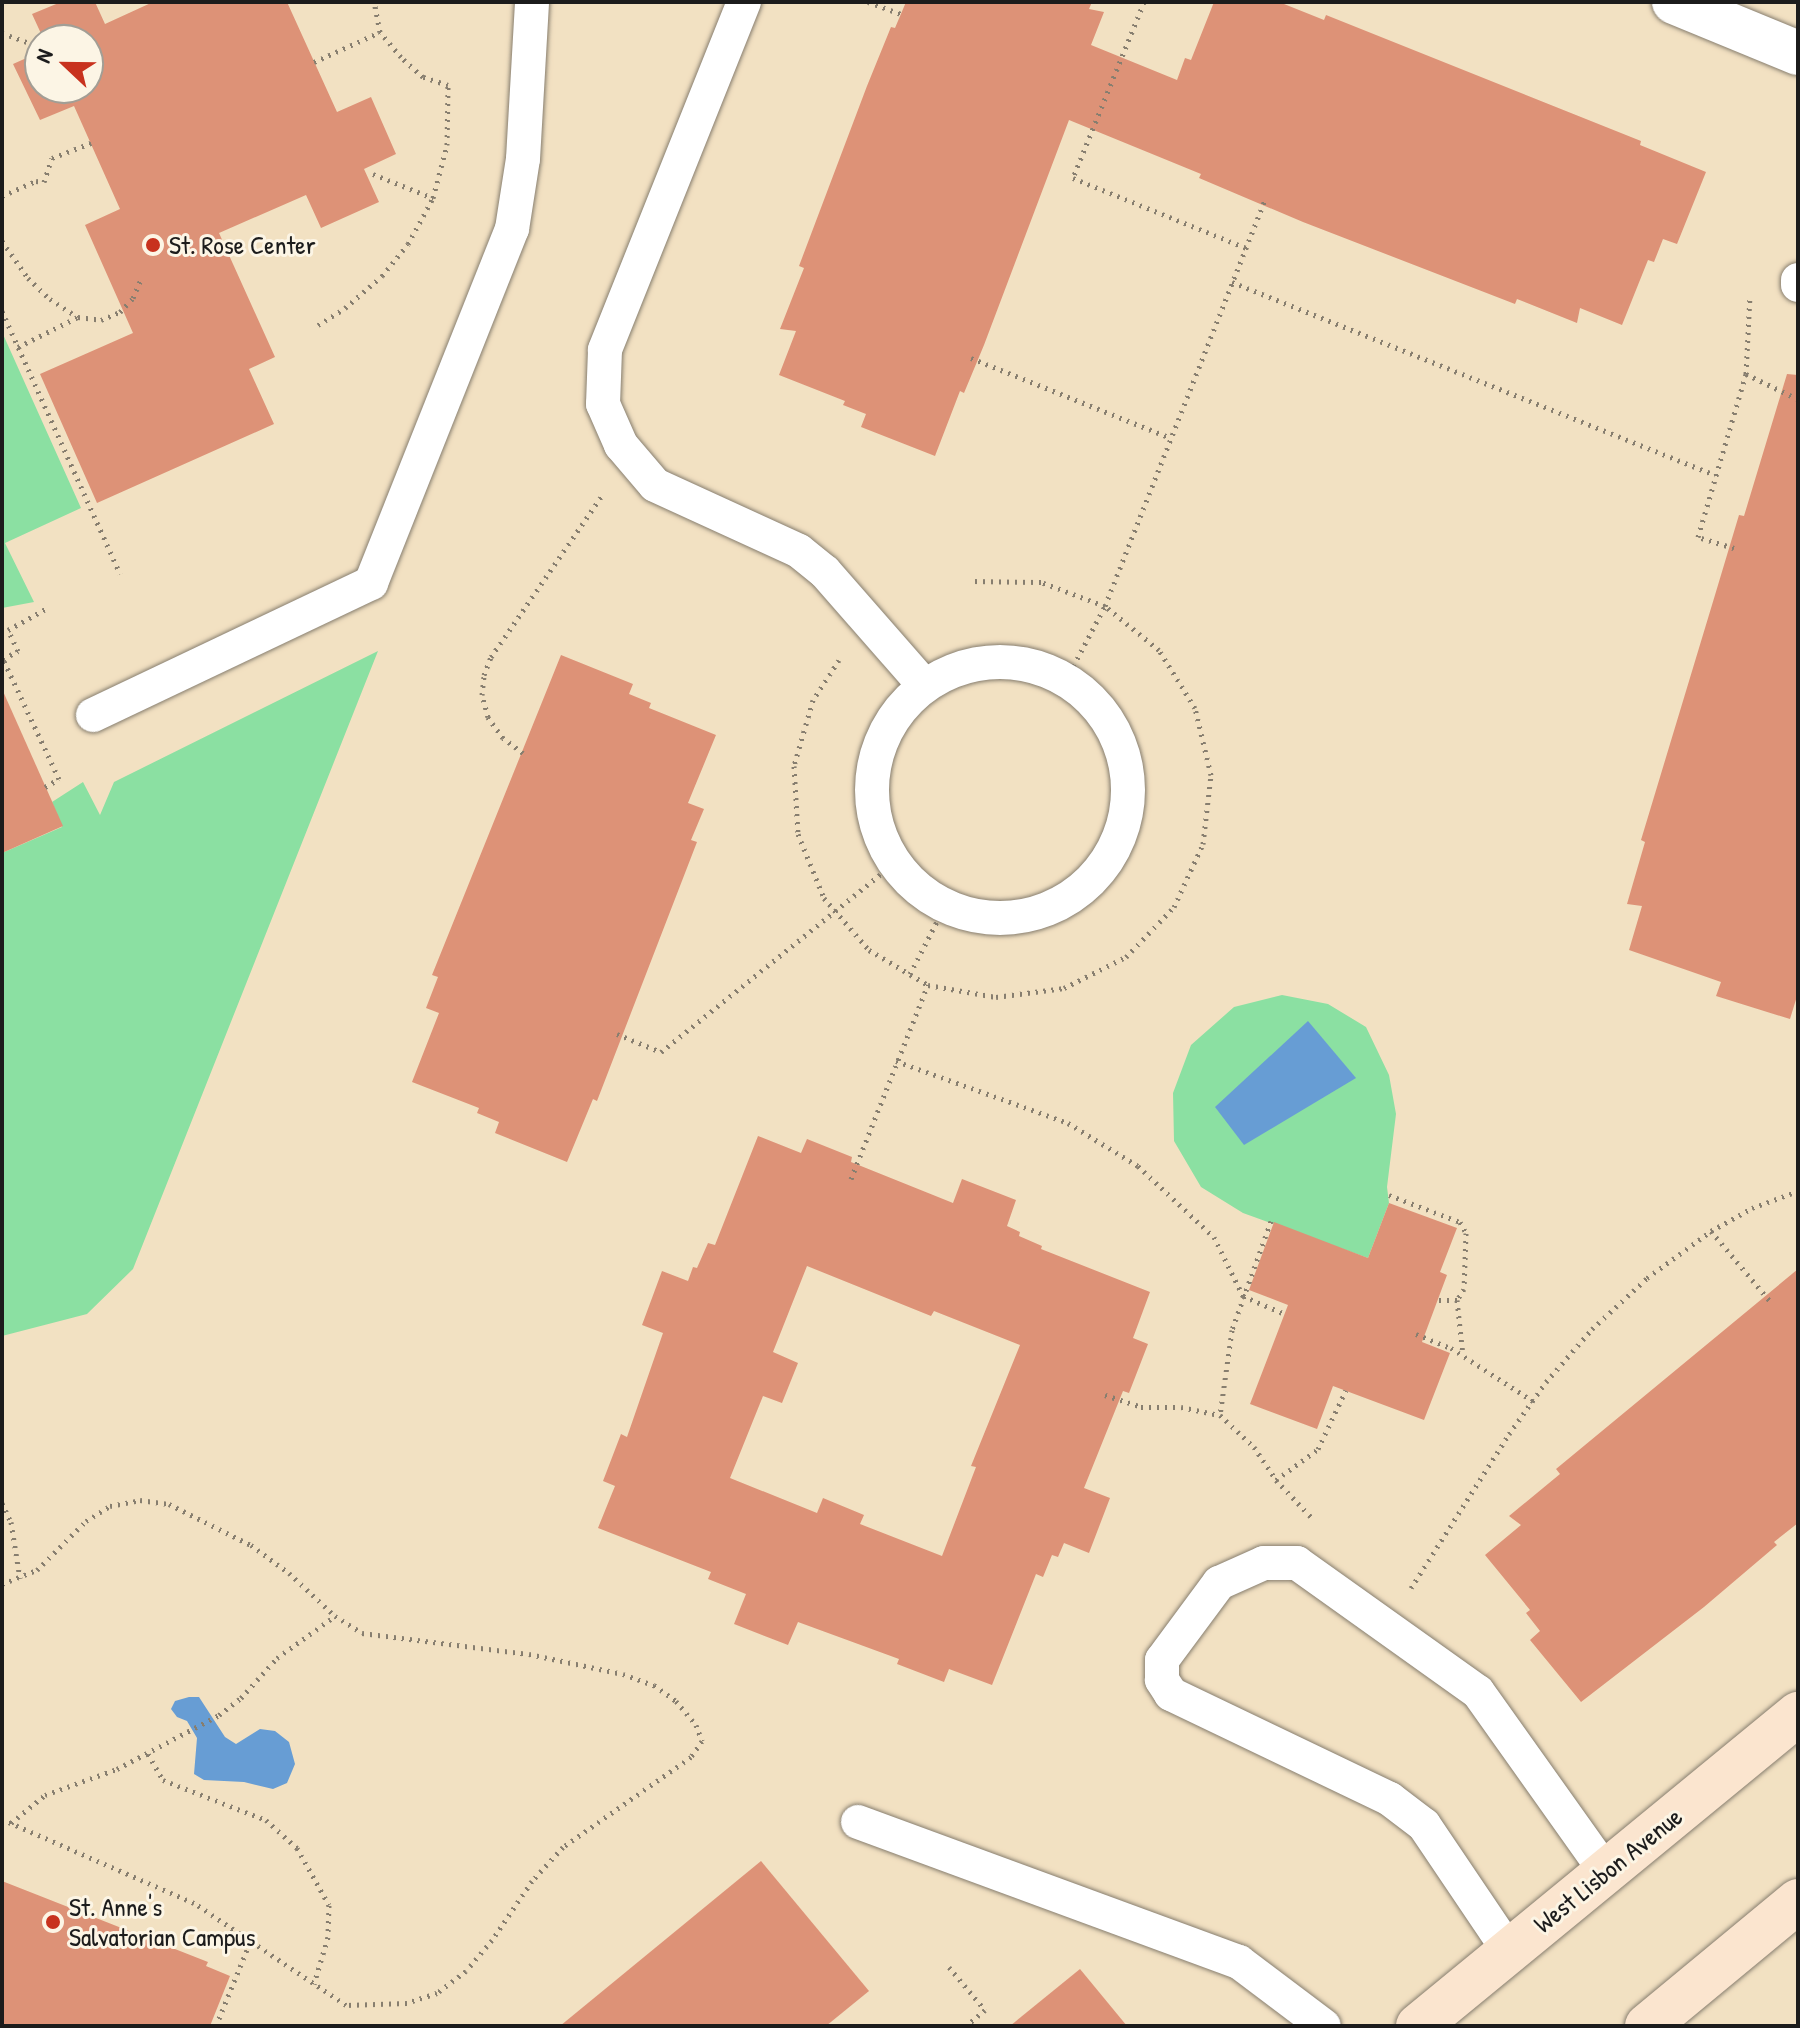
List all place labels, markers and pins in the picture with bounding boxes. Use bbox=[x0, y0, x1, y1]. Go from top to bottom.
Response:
place label: St. Rose Center bbox=[169, 229, 316, 261]
marker: St. Rose Center bbox=[144, 236, 162, 254]
place label: St. Anne's Salvatorian Campus bbox=[69, 1891, 255, 1952]
marker: St. Anne's Salvatorian Campus bbox=[44, 1913, 62, 1931]

